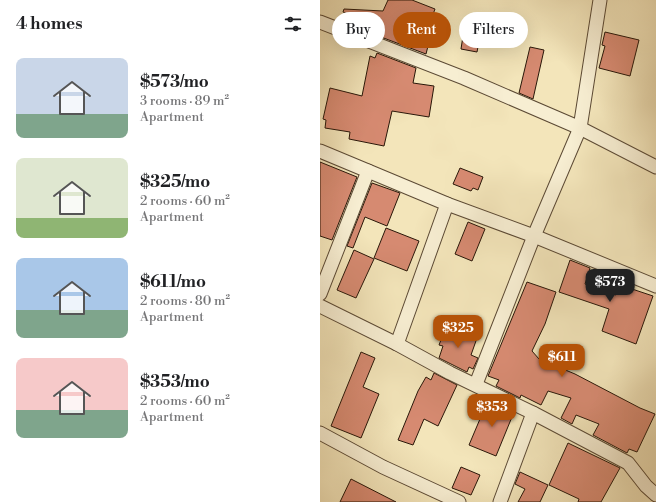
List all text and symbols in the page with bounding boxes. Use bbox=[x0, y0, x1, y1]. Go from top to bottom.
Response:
chip: Buy bbox=[332, 12, 385, 48]
chip: Rent bbox=[393, 12, 451, 48]
chip: Filters bbox=[459, 12, 528, 48]
text: 4 homes bbox=[16, 13, 83, 35]
icon: filters bbox=[282, 13, 304, 35]
text: $573/mo bbox=[140, 71, 209, 93]
icon: home bbox=[48, 74, 96, 122]
text: 3 rooms · 89 m² bbox=[140, 93, 229, 109]
text: Apartment bbox=[140, 109, 204, 125]
text: $325/mo bbox=[140, 171, 210, 193]
icon: home bbox=[48, 174, 96, 222]
text: 2 rooms · 60 m² bbox=[140, 193, 230, 209]
text: Apartment bbox=[140, 209, 204, 225]
pin: $573 bbox=[586, 269, 634, 303]
text: $611/mo bbox=[140, 271, 206, 293]
icon: home bbox=[48, 274, 96, 322]
text: $573 bbox=[595, 274, 625, 290]
text: 2 rooms · 80 m² bbox=[140, 293, 230, 309]
text: Apartment bbox=[140, 309, 204, 325]
pin: $325 bbox=[434, 315, 482, 349]
text: $325 bbox=[442, 320, 474, 336]
pin: $611 bbox=[538, 344, 586, 378]
text: $611 bbox=[548, 349, 576, 365]
text: $353/mo bbox=[140, 371, 210, 393]
icon: home bbox=[48, 374, 96, 422]
text: 2 rooms · 60 m² bbox=[140, 393, 230, 409]
pin: $353 bbox=[468, 394, 516, 428]
text: $353 bbox=[476, 399, 508, 415]
text: Apartment bbox=[140, 409, 204, 425]

